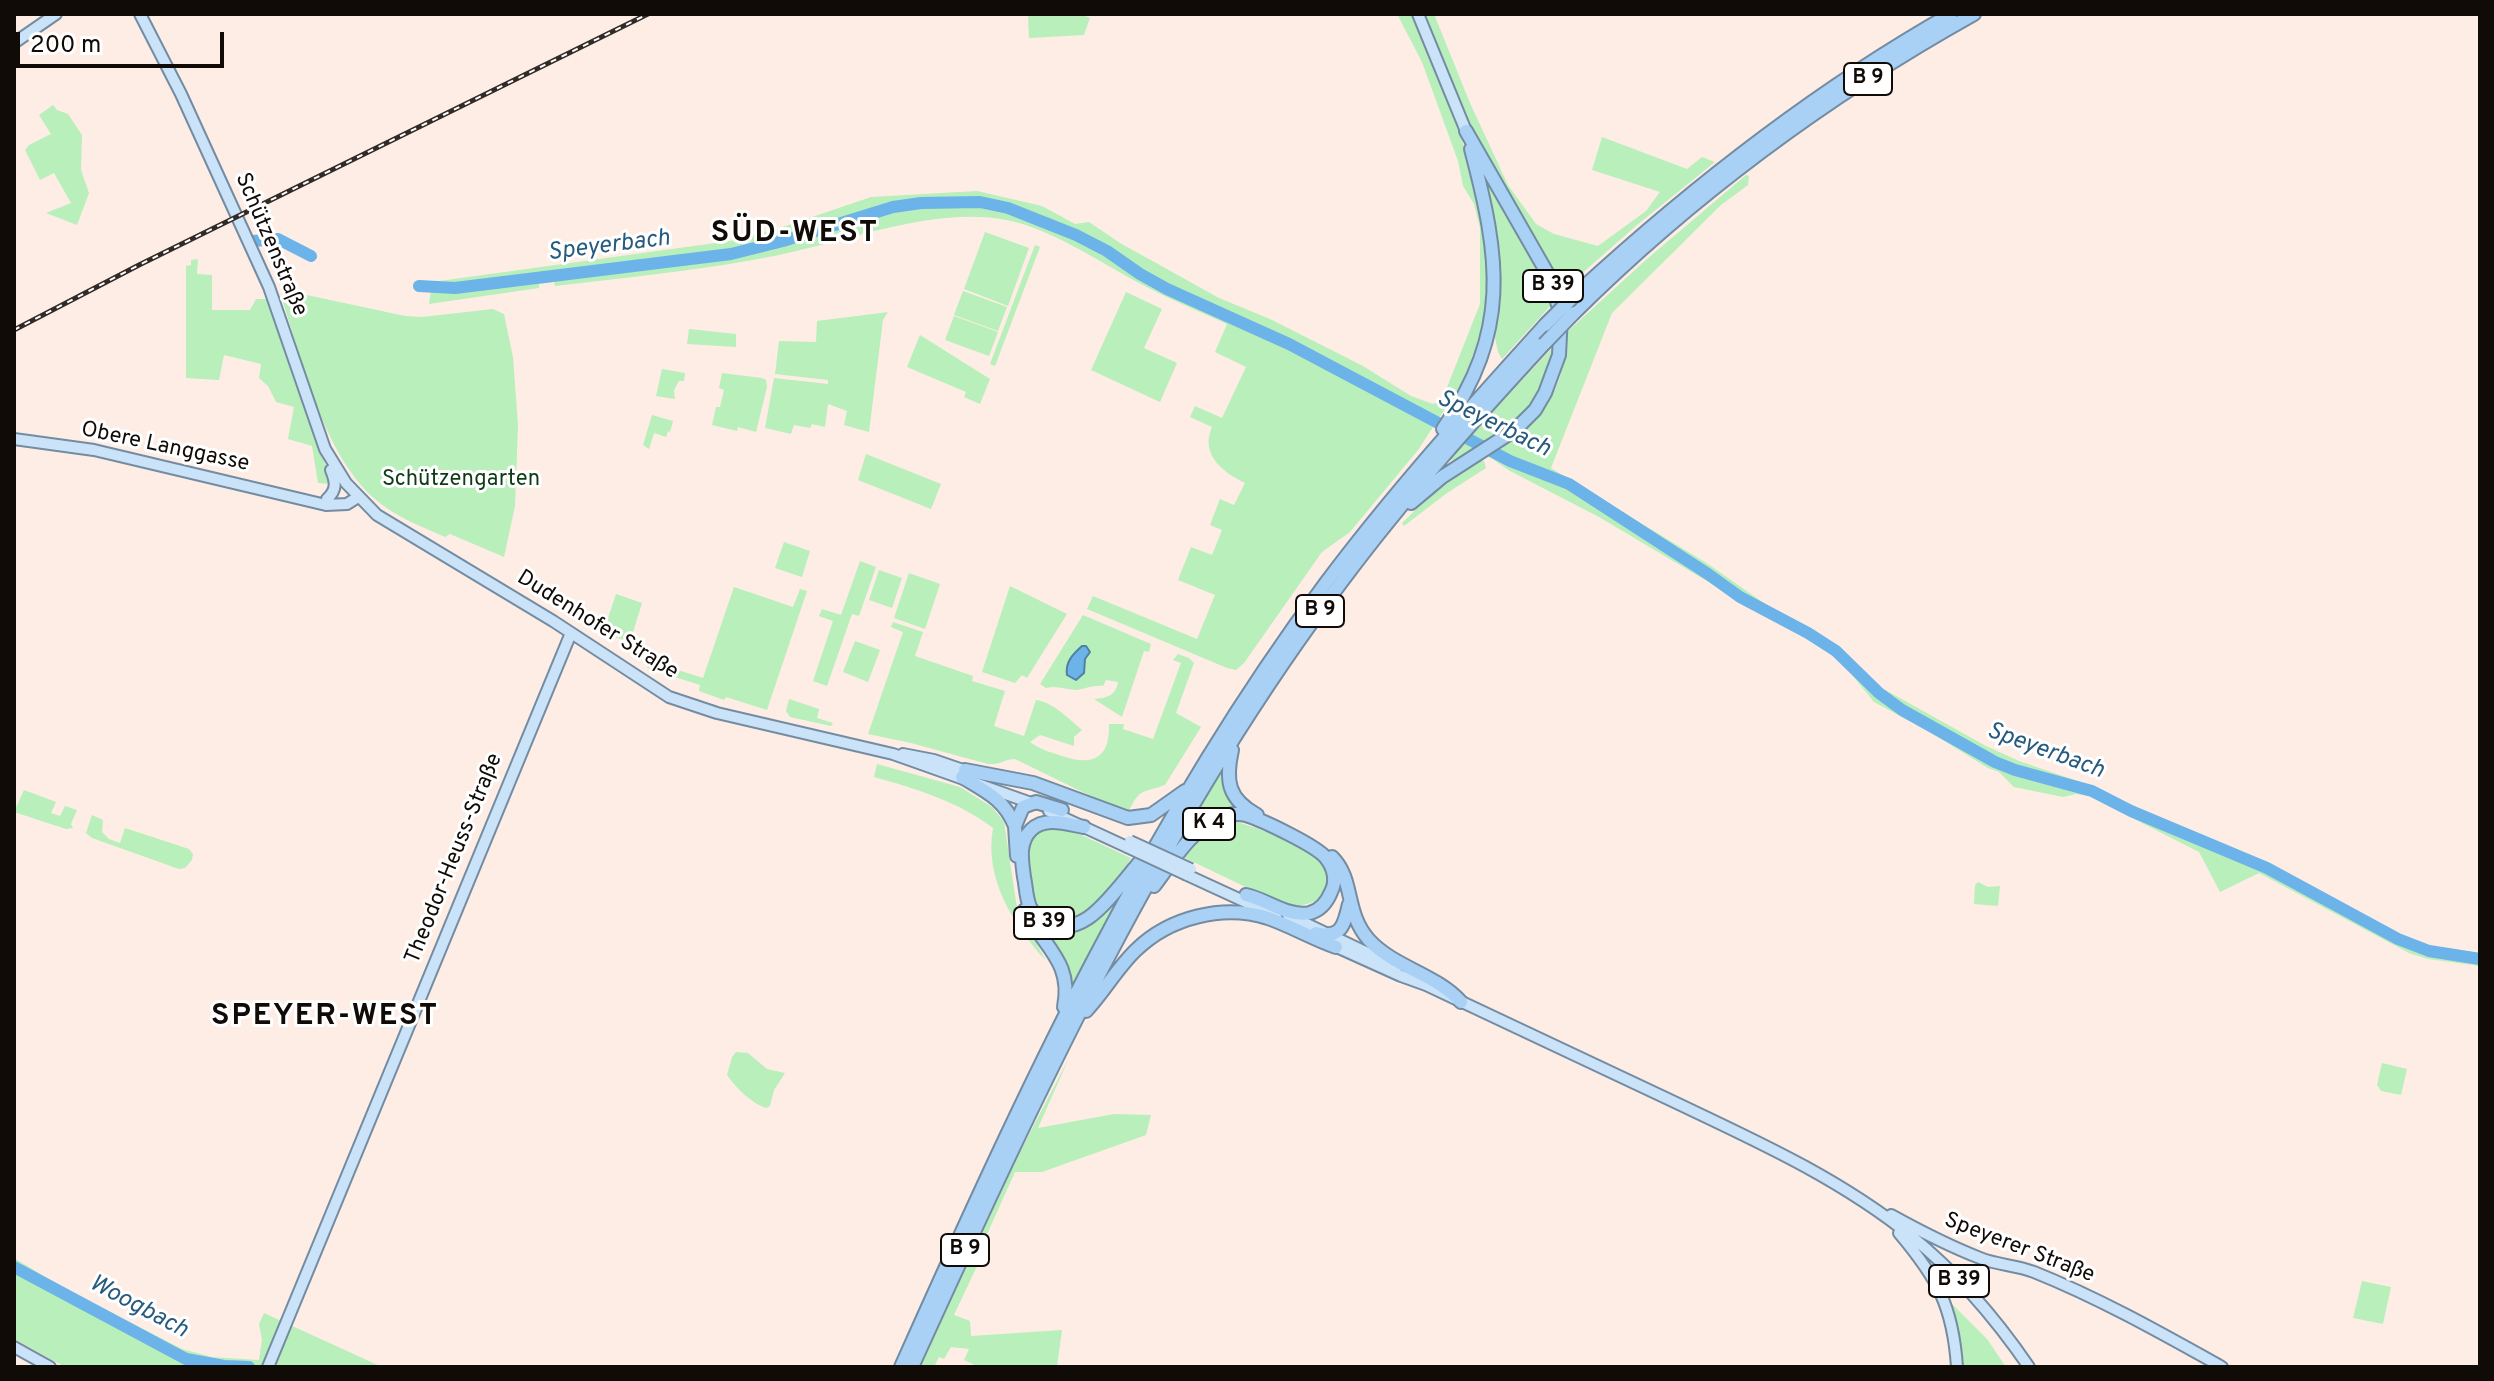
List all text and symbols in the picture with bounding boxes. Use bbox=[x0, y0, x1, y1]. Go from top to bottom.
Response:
scale bar bbox=[20, 16, 228, 66]
text: 200 m bbox=[30, 31, 101, 61]
road number: B 9 bbox=[1844, 63, 1892, 95]
street label: Schützenstraße bbox=[228, 169, 312, 321]
district label: SÜD-WEST bbox=[711, 217, 879, 253]
water label: Speyerbach bbox=[546, 225, 672, 269]
road number: B 39 bbox=[1523, 270, 1583, 302]
water label: Speyerbach bbox=[1431, 385, 1555, 465]
street label: Obere Langgasse bbox=[78, 417, 252, 479]
park label: Schützengarten bbox=[382, 468, 540, 494]
street label: Dudenhofer Straße bbox=[511, 566, 683, 686]
road number: B 9 bbox=[1296, 595, 1344, 627]
water label: Speyerbach bbox=[1982, 717, 2108, 787]
street label: Theodor-Heuss-Straße bbox=[401, 750, 509, 968]
road number: K 4 bbox=[1183, 808, 1235, 840]
road number: B 39 bbox=[1014, 907, 1074, 939]
district label: SPEYER-WEST bbox=[211, 1000, 439, 1036]
street label: Speyerer Straße bbox=[1940, 1208, 2098, 1290]
road number: B 9 bbox=[941, 1234, 989, 1266]
road number: B 39 bbox=[1929, 1265, 1989, 1297]
water label: Woogbach bbox=[84, 1270, 192, 1346]

